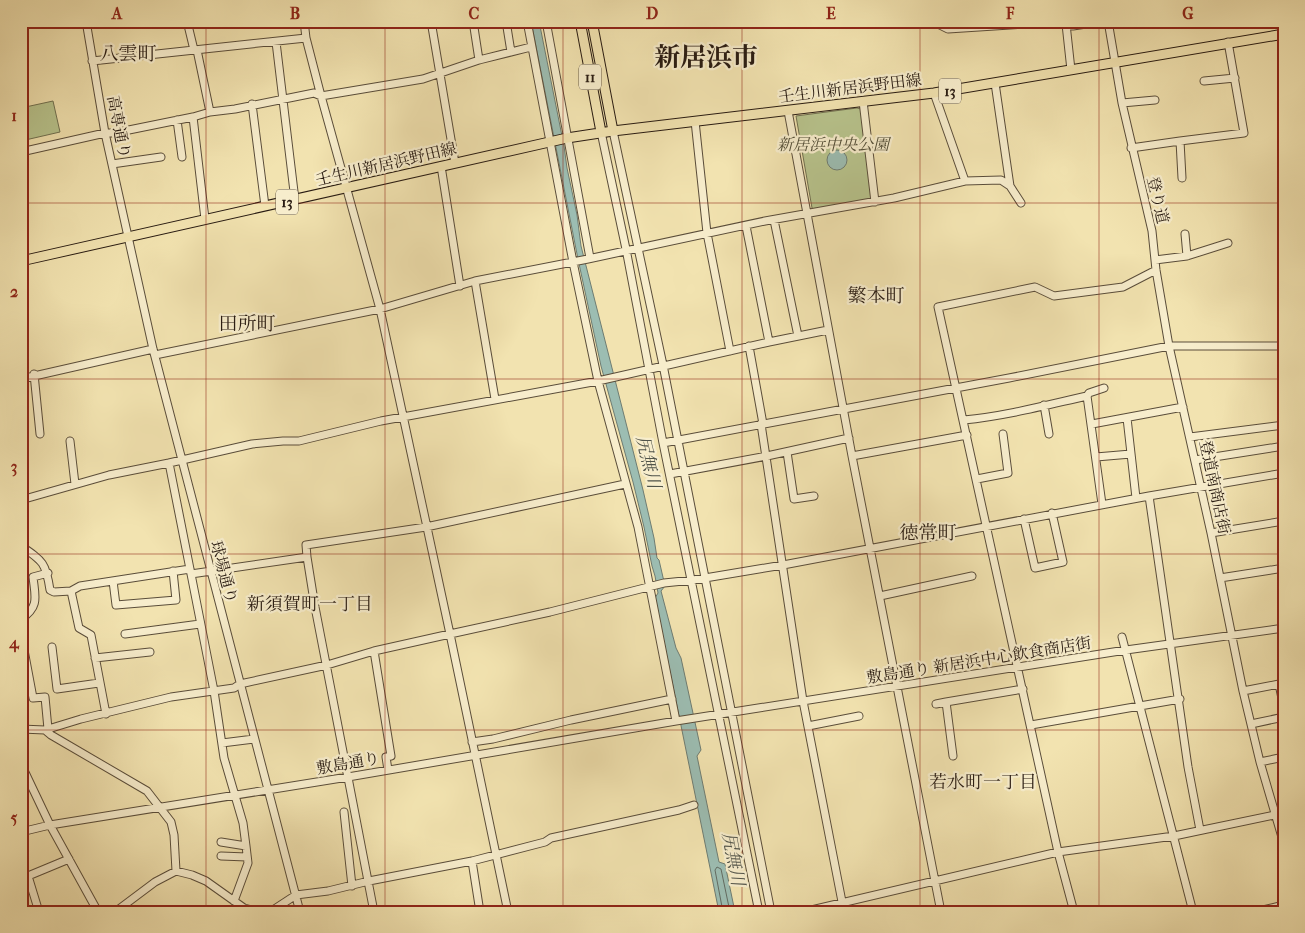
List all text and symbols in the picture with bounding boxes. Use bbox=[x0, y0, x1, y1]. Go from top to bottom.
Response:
text: A bbox=[111, 4, 123, 23]
text: B bbox=[290, 4, 300, 23]
text: C bbox=[469, 4, 480, 23]
text: D bbox=[646, 4, 658, 23]
text: E bbox=[826, 4, 836, 23]
text: F bbox=[1005, 4, 1015, 23]
text: G bbox=[1182, 4, 1194, 23]
district label: 新居浜市 bbox=[654, 42, 758, 73]
district label: 八雲町 bbox=[99, 43, 157, 65]
road number: 11 bbox=[579, 64, 601, 90]
street label: 壬生川新居浜野田線 bbox=[777, 70, 923, 106]
road number: 13 bbox=[939, 78, 961, 104]
street label: 高専通り bbox=[104, 94, 134, 160]
text: 1 bbox=[11, 106, 17, 125]
park label: 新居浜中央公園 bbox=[777, 135, 892, 154]
street label: 壬生川新居浜野田線 bbox=[314, 139, 458, 189]
street label: 登り道 bbox=[1143, 174, 1173, 226]
road number: 13 bbox=[276, 190, 298, 214]
text: 2 bbox=[10, 282, 18, 301]
district label: 繁本町 bbox=[847, 285, 905, 307]
district label: 田所町 bbox=[218, 313, 276, 335]
water label: 尻無川 bbox=[631, 433, 665, 493]
street label: 登道南商店街 bbox=[1196, 438, 1234, 536]
text: 3 bbox=[11, 457, 17, 477]
district label: 徳常町 bbox=[899, 522, 957, 544]
street label: 球場通り bbox=[207, 539, 241, 605]
district label: 新須賀町一丁目 bbox=[247, 594, 373, 615]
text: 4 bbox=[8, 633, 20, 653]
street label: 敷島通り 新居浜中心飲食商店街 bbox=[865, 633, 1093, 687]
street label: 敷島通り bbox=[315, 748, 381, 778]
district label: 若水町一丁目 bbox=[929, 772, 1037, 793]
text: 5 bbox=[11, 808, 18, 827]
water label: 尻無川 bbox=[718, 830, 749, 889]

